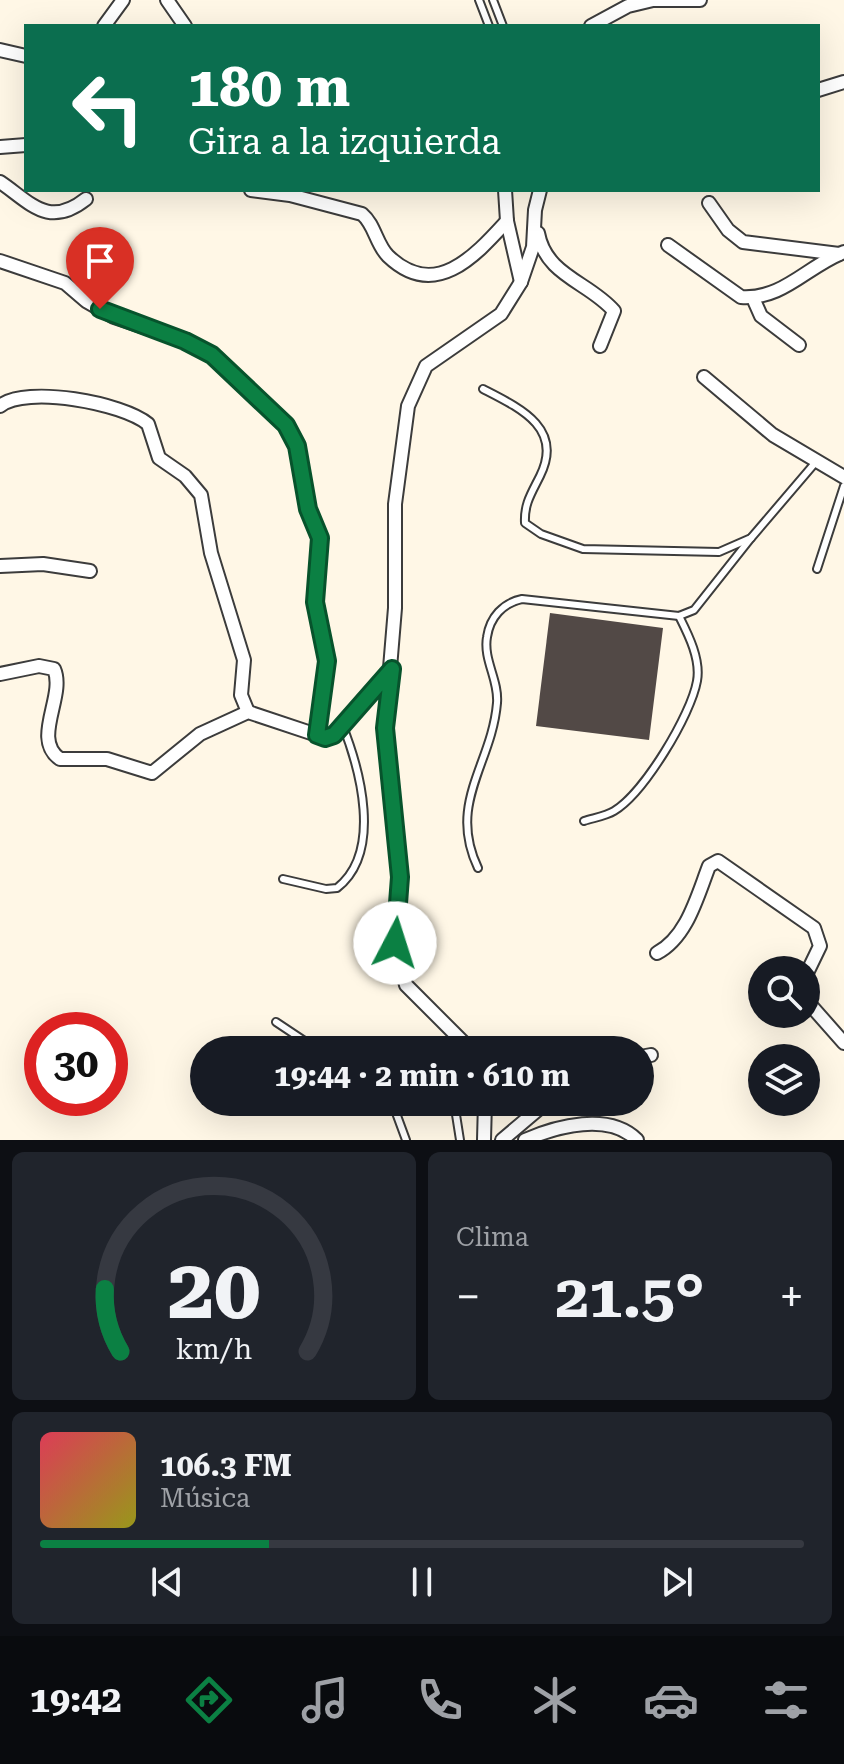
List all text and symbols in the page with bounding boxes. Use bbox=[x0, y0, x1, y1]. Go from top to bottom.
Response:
text: 180 m bbox=[188, 54, 350, 120]
icon: left bbox=[56, 56, 160, 160]
text: Gira a la izquierda bbox=[188, 121, 501, 163]
pin bbox=[66, 227, 134, 309]
icon: arrive bbox=[78, 239, 122, 283]
position arrow bbox=[353, 901, 437, 985]
map controls bbox=[748, 956, 820, 1116]
button: search bbox=[748, 956, 820, 1028]
speed limit sign: 30 bbox=[24, 1012, 128, 1116]
button: layers bbox=[748, 1044, 820, 1116]
text: 19:44 · 2 min · 610 m bbox=[274, 1058, 570, 1093]
text: Clima bbox=[456, 1222, 529, 1252]
text: 20 bbox=[167, 1241, 261, 1338]
text: 21.5° bbox=[555, 1261, 705, 1332]
text: − bbox=[456, 1271, 481, 1323]
text: + bbox=[779, 1271, 804, 1323]
text: km/h bbox=[176, 1332, 252, 1366]
text: 106.3 FM bbox=[160, 1448, 292, 1483]
text: Música bbox=[160, 1483, 250, 1513]
icon: previous bbox=[145, 1560, 189, 1604]
icon: pause bbox=[400, 1560, 444, 1604]
icon: next bbox=[655, 1560, 699, 1604]
icon: directions bbox=[181, 1672, 237, 1728]
icon: music bbox=[297, 1672, 353, 1728]
icon: phone bbox=[412, 1672, 468, 1728]
icon: climate bbox=[527, 1672, 583, 1728]
icon: car bbox=[643, 1672, 699, 1728]
icon: filters bbox=[758, 1672, 814, 1728]
text: 19:42 bbox=[30, 1679, 122, 1721]

